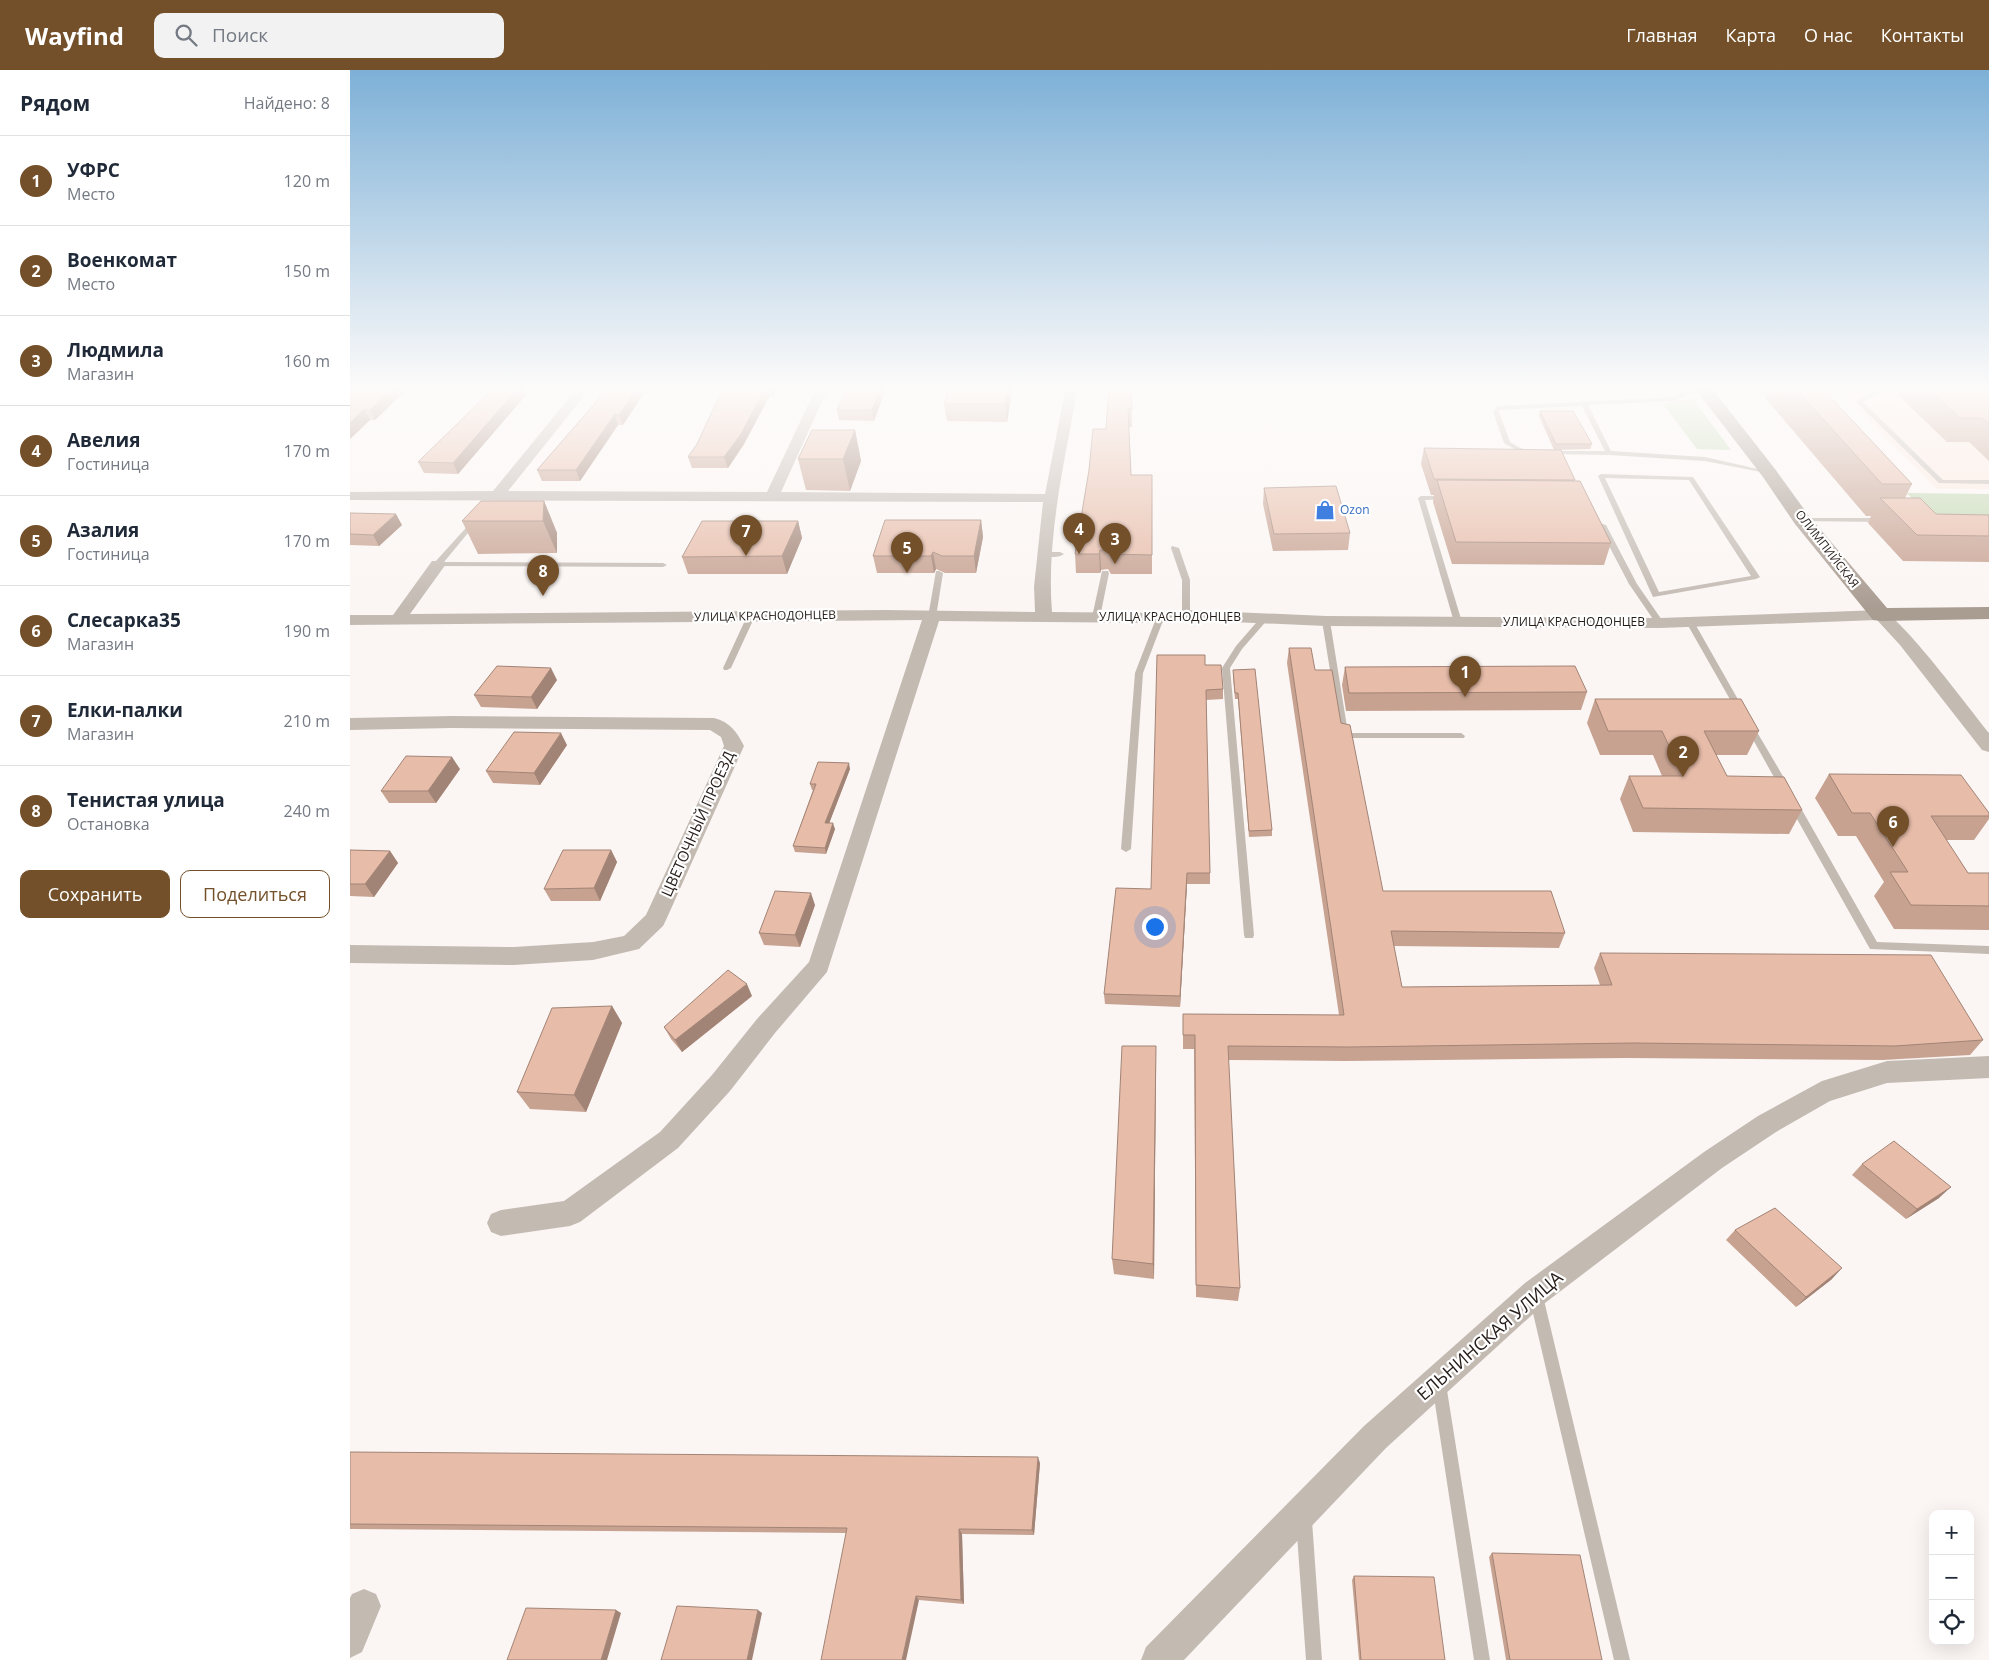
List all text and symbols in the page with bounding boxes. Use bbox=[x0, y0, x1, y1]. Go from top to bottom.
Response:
search box bbox=[154, 13, 504, 58]
text: Wayfind bbox=[25, 19, 124, 52]
icon: search bbox=[172, 21, 200, 49]
text: Поиск bbox=[212, 22, 268, 48]
text: Главная bbox=[1626, 23, 1698, 47]
text: Карта bbox=[1726, 23, 1776, 47]
text: О нас bbox=[1804, 23, 1853, 47]
text: Контакты bbox=[1881, 23, 1964, 47]
text: Рядом bbox=[20, 89, 90, 117]
text: Найдено: 8 bbox=[244, 92, 330, 114]
text: УФРС bbox=[67, 157, 120, 183]
text: 1 bbox=[31, 170, 41, 192]
text: 120 m bbox=[284, 170, 330, 192]
text: Место bbox=[67, 183, 115, 205]
text: Военкомат bbox=[67, 247, 177, 273]
text: 2 bbox=[31, 260, 41, 282]
text: 150 m bbox=[284, 260, 330, 282]
text: Место bbox=[67, 273, 115, 295]
text: Людмила bbox=[67, 337, 164, 363]
text: 3 bbox=[31, 350, 41, 372]
text: 160 m bbox=[284, 350, 330, 372]
text: Магазин bbox=[67, 363, 134, 385]
text: Авелия bbox=[67, 427, 141, 453]
text: 4 bbox=[31, 440, 41, 462]
text: 170 m bbox=[284, 440, 330, 462]
text: Гостиница bbox=[67, 453, 150, 475]
shop icon: Ozon bbox=[1314, 499, 1336, 521]
place label: Ozon bbox=[1340, 501, 1370, 518]
street label: ОЛИМПИЙСКАЯ bbox=[1792, 506, 1863, 591]
pin: 4 bbox=[1063, 513, 1095, 554]
pin: 7 bbox=[730, 515, 762, 556]
text: Азалия bbox=[67, 517, 139, 543]
pin: 3 bbox=[1099, 523, 1131, 564]
text: 5 bbox=[31, 530, 41, 552]
text: 170 m bbox=[284, 530, 330, 552]
pin: 5 bbox=[891, 532, 923, 573]
text: Гостиница bbox=[67, 543, 150, 565]
pin: 8 bbox=[527, 555, 559, 596]
street label: УЛИЦА КРАСНОДОНЦЕВ bbox=[694, 606, 836, 625]
text: Слесарка35 bbox=[67, 607, 181, 633]
street label: УЛИЦА КРАСНОДОНЦЕВ bbox=[1099, 608, 1241, 625]
street label: УЛИЦА КРАСНОДОНЦЕВ bbox=[1503, 613, 1645, 630]
text: 6 bbox=[31, 620, 41, 642]
text: 190 m bbox=[284, 620, 330, 642]
text: Магазин bbox=[67, 633, 134, 655]
pin: 1 bbox=[1449, 656, 1481, 697]
text: Елки-палки bbox=[67, 697, 183, 723]
text: 7 bbox=[31, 710, 41, 732]
text: 210 m bbox=[284, 710, 330, 732]
text: Магазин bbox=[67, 723, 134, 745]
pin: 2 bbox=[1667, 736, 1699, 777]
street label: ЦВЕТОЧНЫЙ ПРОЕЗД bbox=[656, 748, 738, 900]
text: Тенистая улица bbox=[67, 787, 225, 813]
text: 8 bbox=[31, 800, 41, 822]
text: 240 m bbox=[284, 800, 330, 822]
pin: 6 bbox=[1877, 806, 1909, 847]
text: Остановка bbox=[67, 813, 150, 835]
button: Сохранить bbox=[20, 870, 170, 918]
button: Поделиться bbox=[180, 870, 330, 918]
your location bbox=[1142, 914, 1168, 940]
street label: ЕЛЬНИНСКАЯ УЛИЦА bbox=[1411, 1265, 1568, 1405]
map controls bbox=[1929, 1510, 1974, 1645]
button: + bbox=[1929, 1510, 1974, 1555]
button: − bbox=[1929, 1555, 1974, 1600]
button: locate bbox=[1929, 1600, 1974, 1645]

